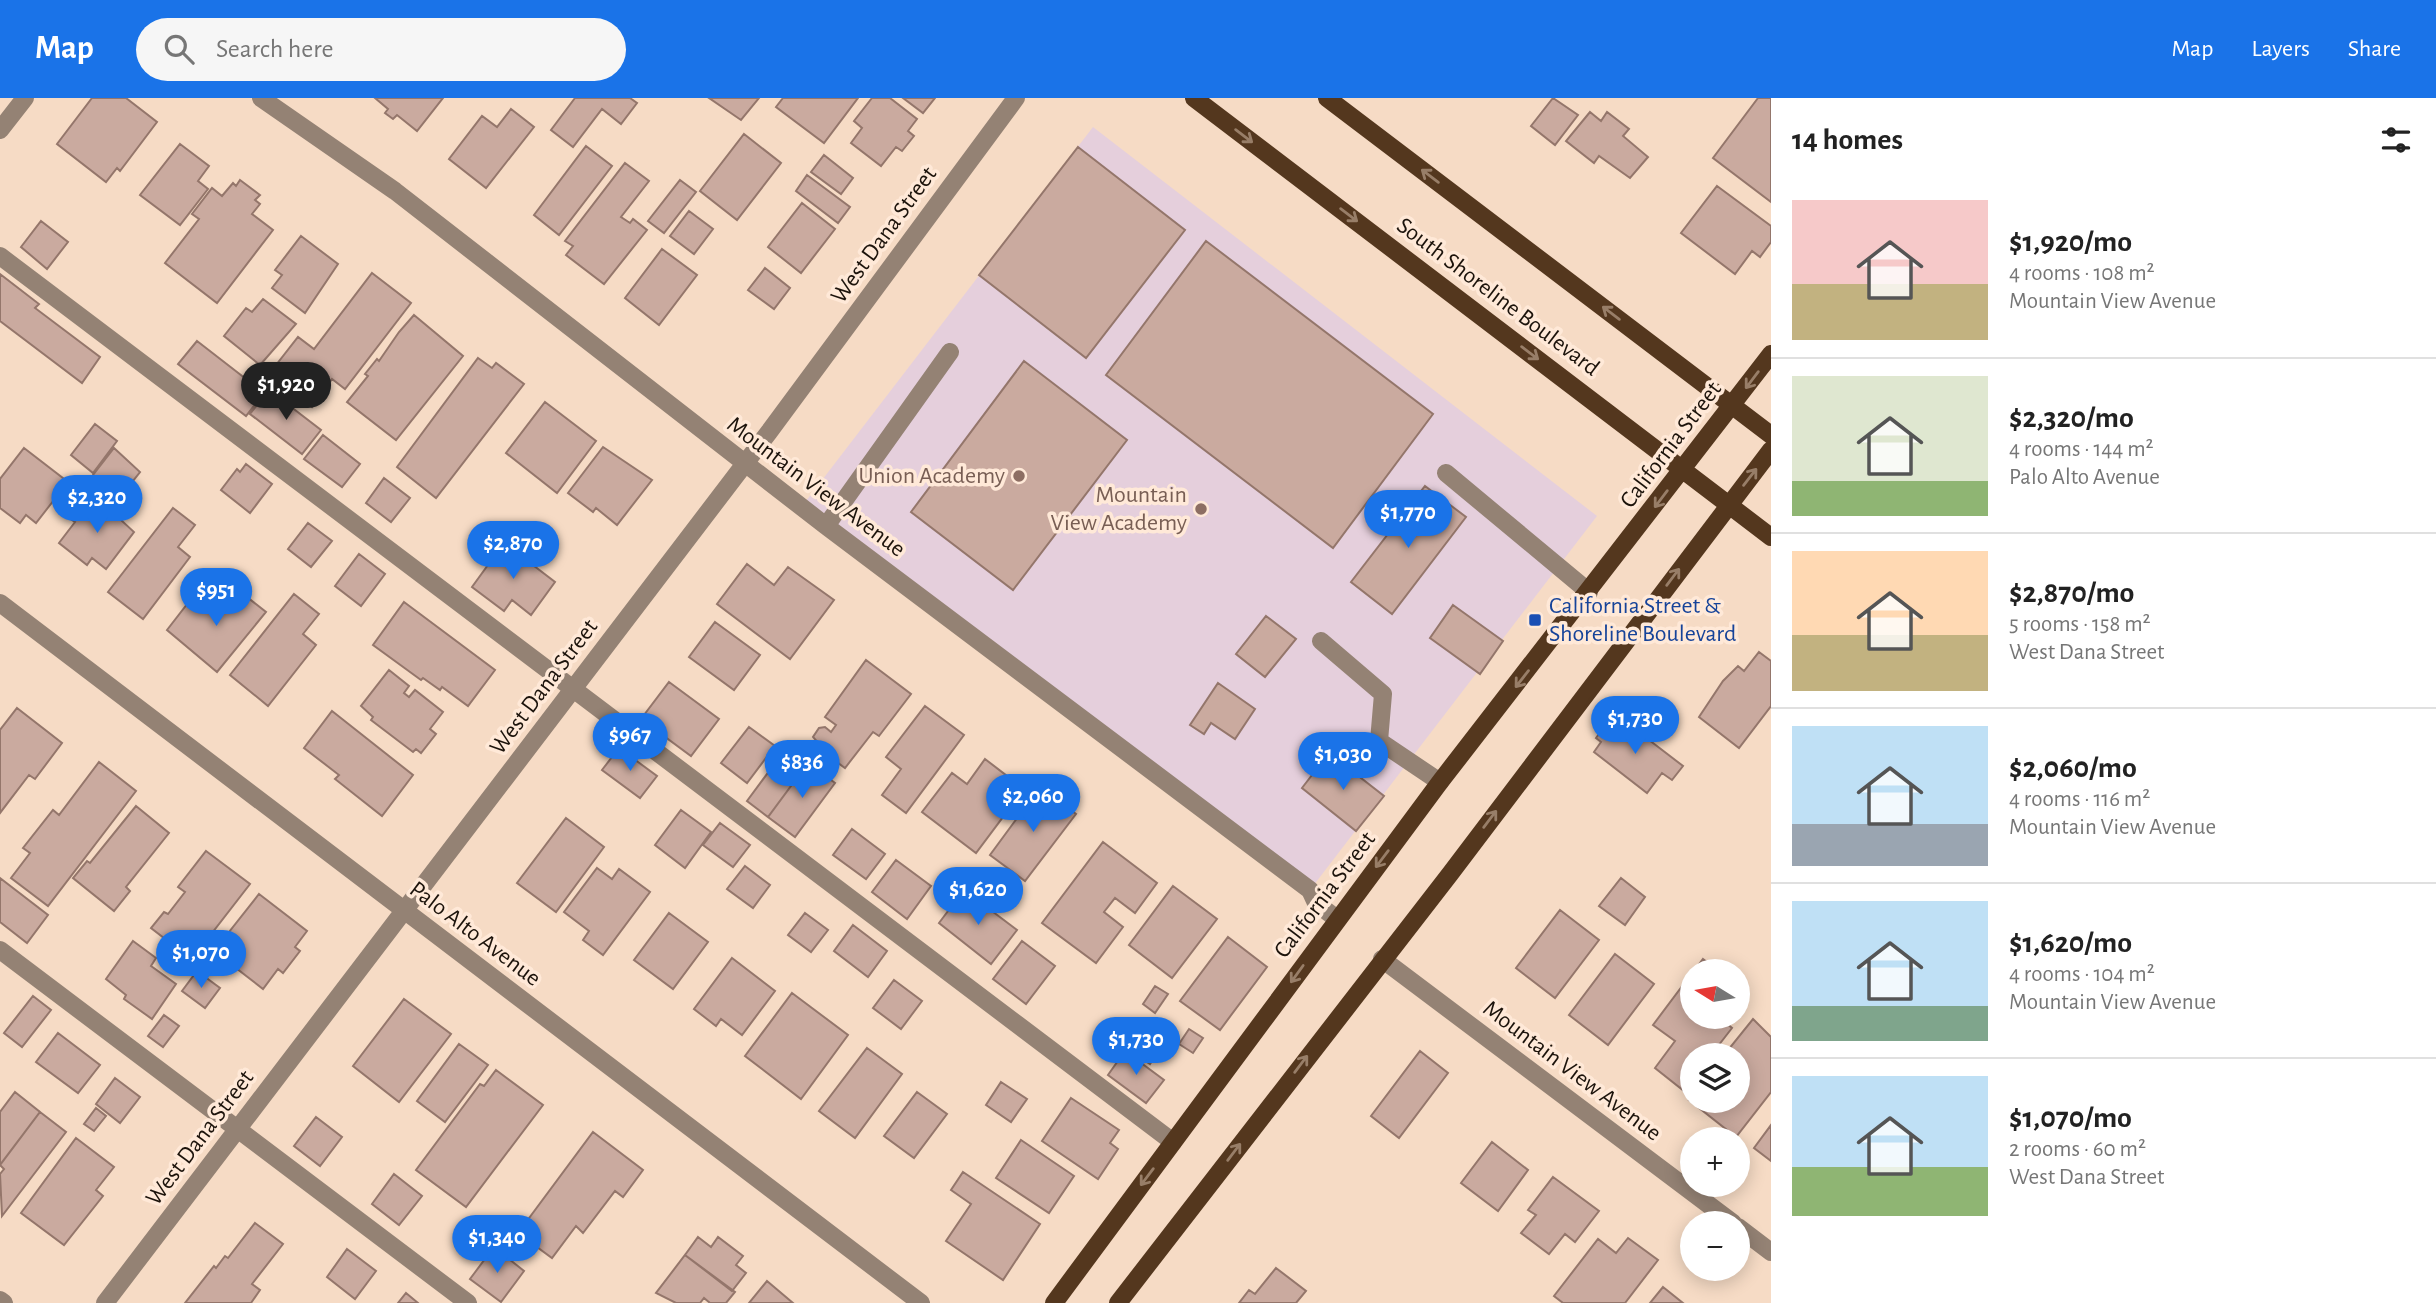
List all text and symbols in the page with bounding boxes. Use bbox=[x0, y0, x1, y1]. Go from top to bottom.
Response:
search box bbox=[136, 18, 626, 81]
icon: search bbox=[160, 30, 198, 68]
text: Map bbox=[35, 32, 94, 65]
text: Search here bbox=[216, 36, 334, 62]
text: Map bbox=[2171, 37, 2213, 61]
text: Layers bbox=[2251, 37, 2310, 61]
text: Share bbox=[2348, 37, 2401, 61]
icon: filters bbox=[2377, 121, 2415, 159]
text: 14 homes bbox=[1792, 125, 1903, 155]
one-way arrow bbox=[1234, 128, 1253, 143]
street label: West Dana Street bbox=[827, 162, 942, 308]
one-way arrow bbox=[1421, 168, 1439, 183]
one-way arrow bbox=[1339, 207, 1357, 222]
street label: South Shoreline Boulevard bbox=[1392, 213, 1604, 381]
text: $1,920/mo bbox=[2009, 227, 2132, 257]
icon: home bbox=[1848, 228, 1932, 312]
text: 4 rooms · 108 m² bbox=[2009, 262, 2155, 285]
text: Mountain View Avenue bbox=[2009, 290, 2216, 313]
one-way arrow bbox=[1602, 306, 1621, 321]
one-way arrow bbox=[1520, 345, 1538, 360]
pin: $1,920 bbox=[229, 362, 343, 422]
one-way arrow bbox=[1744, 370, 1759, 389]
text: $1,920 bbox=[257, 373, 315, 396]
street label: California Street bbox=[1616, 377, 1726, 513]
text: $2,320/mo bbox=[2009, 403, 2134, 433]
icon: home bbox=[1848, 404, 1932, 488]
street label: Mountain View Avenue bbox=[723, 412, 909, 562]
text: 4 rooms · 144 m² bbox=[2009, 438, 2154, 461]
place label: Union Academy bbox=[858, 464, 1005, 488]
text: Palo Alto Avenue bbox=[2009, 466, 2160, 489]
marker: Union Academy bbox=[1011, 468, 1027, 484]
one-way arrow bbox=[1742, 469, 1757, 487]
pin: $2,320 bbox=[40, 476, 154, 535]
place label: Mountain View Academy bbox=[1050, 483, 1187, 535]
text: $2,320 bbox=[67, 486, 127, 509]
pin: $1,770 bbox=[1351, 490, 1465, 550]
one-way arrow bbox=[1654, 490, 1669, 508]
marker: Mountain View Academy bbox=[1193, 501, 1209, 517]
text: $1,770 bbox=[1380, 501, 1436, 524]
pin: $2,870 bbox=[456, 522, 570, 581]
text: $2,870 bbox=[483, 532, 543, 555]
pin: $951 bbox=[175, 568, 257, 628]
one-way arrow bbox=[1666, 568, 1681, 587]
text: $2,870/mo bbox=[2009, 578, 2134, 608]
text: $951 bbox=[196, 579, 236, 602]
icon: home bbox=[1848, 579, 1932, 663]
place label: California Street & Shoreline Boulevard bbox=[1549, 594, 1737, 646]
marker: California Street & Shoreline Boulevard bbox=[1527, 612, 1543, 628]
text: 5 rooms · 158 m² bbox=[2009, 613, 2151, 636]
street label: West Dana Street bbox=[486, 615, 603, 759]
text: West Dana Street bbox=[2009, 641, 2164, 664]
one-way arrow bbox=[1514, 670, 1529, 688]
pin: $1,730 bbox=[1578, 696, 1692, 756]
text: $1,730 bbox=[1607, 707, 1663, 730]
pin: $967 bbox=[589, 714, 671, 773]
text: $967 bbox=[609, 724, 651, 747]
pin: $1,030 bbox=[1286, 732, 1400, 792]
pin: $836 bbox=[761, 740, 843, 800]
text: $1,030 bbox=[1314, 743, 1372, 766]
text: $836 bbox=[781, 751, 823, 774]
text: $2,060/mo bbox=[2009, 753, 2137, 783]
icon: home bbox=[1848, 754, 1932, 838]
pin: $2,060 bbox=[976, 774, 1090, 834]
text: $2,060 bbox=[1002, 785, 1064, 808]
text: 4 rooms · 116 m² bbox=[2009, 788, 2150, 811]
one-way arrow bbox=[1483, 810, 1498, 829]
text: Mountain View Avenue bbox=[2009, 816, 2216, 839]
street label: California Street bbox=[1270, 827, 1380, 963]
one-way arrow bbox=[1375, 849, 1390, 868]
pin: $1,620 bbox=[921, 868, 1035, 927]
street label: Palo Alto Avenue bbox=[405, 877, 545, 991]
text: $1,620 bbox=[949, 878, 1007, 901]
text: $1,620/mo bbox=[2009, 928, 2132, 958]
icon: home bbox=[1848, 929, 1932, 1013]
pin: $1,070 bbox=[144, 930, 258, 990]
text: $1,070 bbox=[172, 941, 230, 964]
north arrow bbox=[1680, 959, 1750, 1029]
map controls bbox=[1680, 959, 1750, 1281]
text: 4 rooms · 104 m² bbox=[2009, 963, 2155, 986]
one-way arrow bbox=[1289, 964, 1304, 983]
text: Mountain View Avenue bbox=[2009, 991, 2216, 1014]
street label: Mountain View Avenue bbox=[1479, 996, 1665, 1146]
pin: $1,730 bbox=[1079, 1018, 1193, 1077]
text: $1,730 bbox=[1108, 1028, 1164, 1051]
button: layers bbox=[1680, 1043, 1750, 1113]
one-way arrow bbox=[1293, 1056, 1308, 1074]
street label: West Dana Street bbox=[142, 1066, 259, 1210]
text: $1,070/mo bbox=[2009, 1103, 2132, 1133]
icon: home bbox=[1848, 1104, 1932, 1188]
button: + bbox=[1680, 1127, 1750, 1197]
text: 2 rooms · 60 m² bbox=[2009, 1138, 2146, 1161]
one-way arrow bbox=[1227, 1143, 1242, 1161]
text: West Dana Street bbox=[2009, 1166, 2164, 1189]
one-way arrow bbox=[1140, 1167, 1155, 1186]
button: − bbox=[1680, 1211, 1750, 1281]
pin: $1,340 bbox=[440, 1216, 554, 1275]
text: $1,340 bbox=[468, 1226, 526, 1249]

